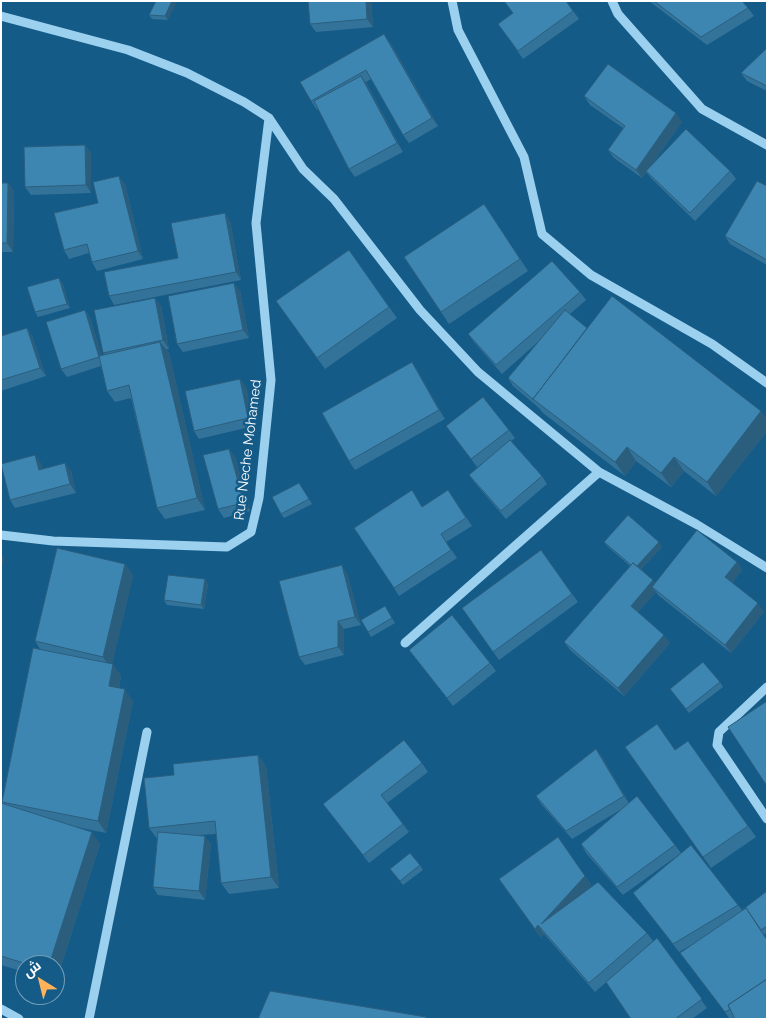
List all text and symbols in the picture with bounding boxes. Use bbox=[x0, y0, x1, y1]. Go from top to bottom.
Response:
street label: Rue Neche Mohamed bbox=[231, 379, 265, 521]
north arrow bbox=[15, 955, 65, 1005]
text: ش bbox=[20, 957, 44, 980]

